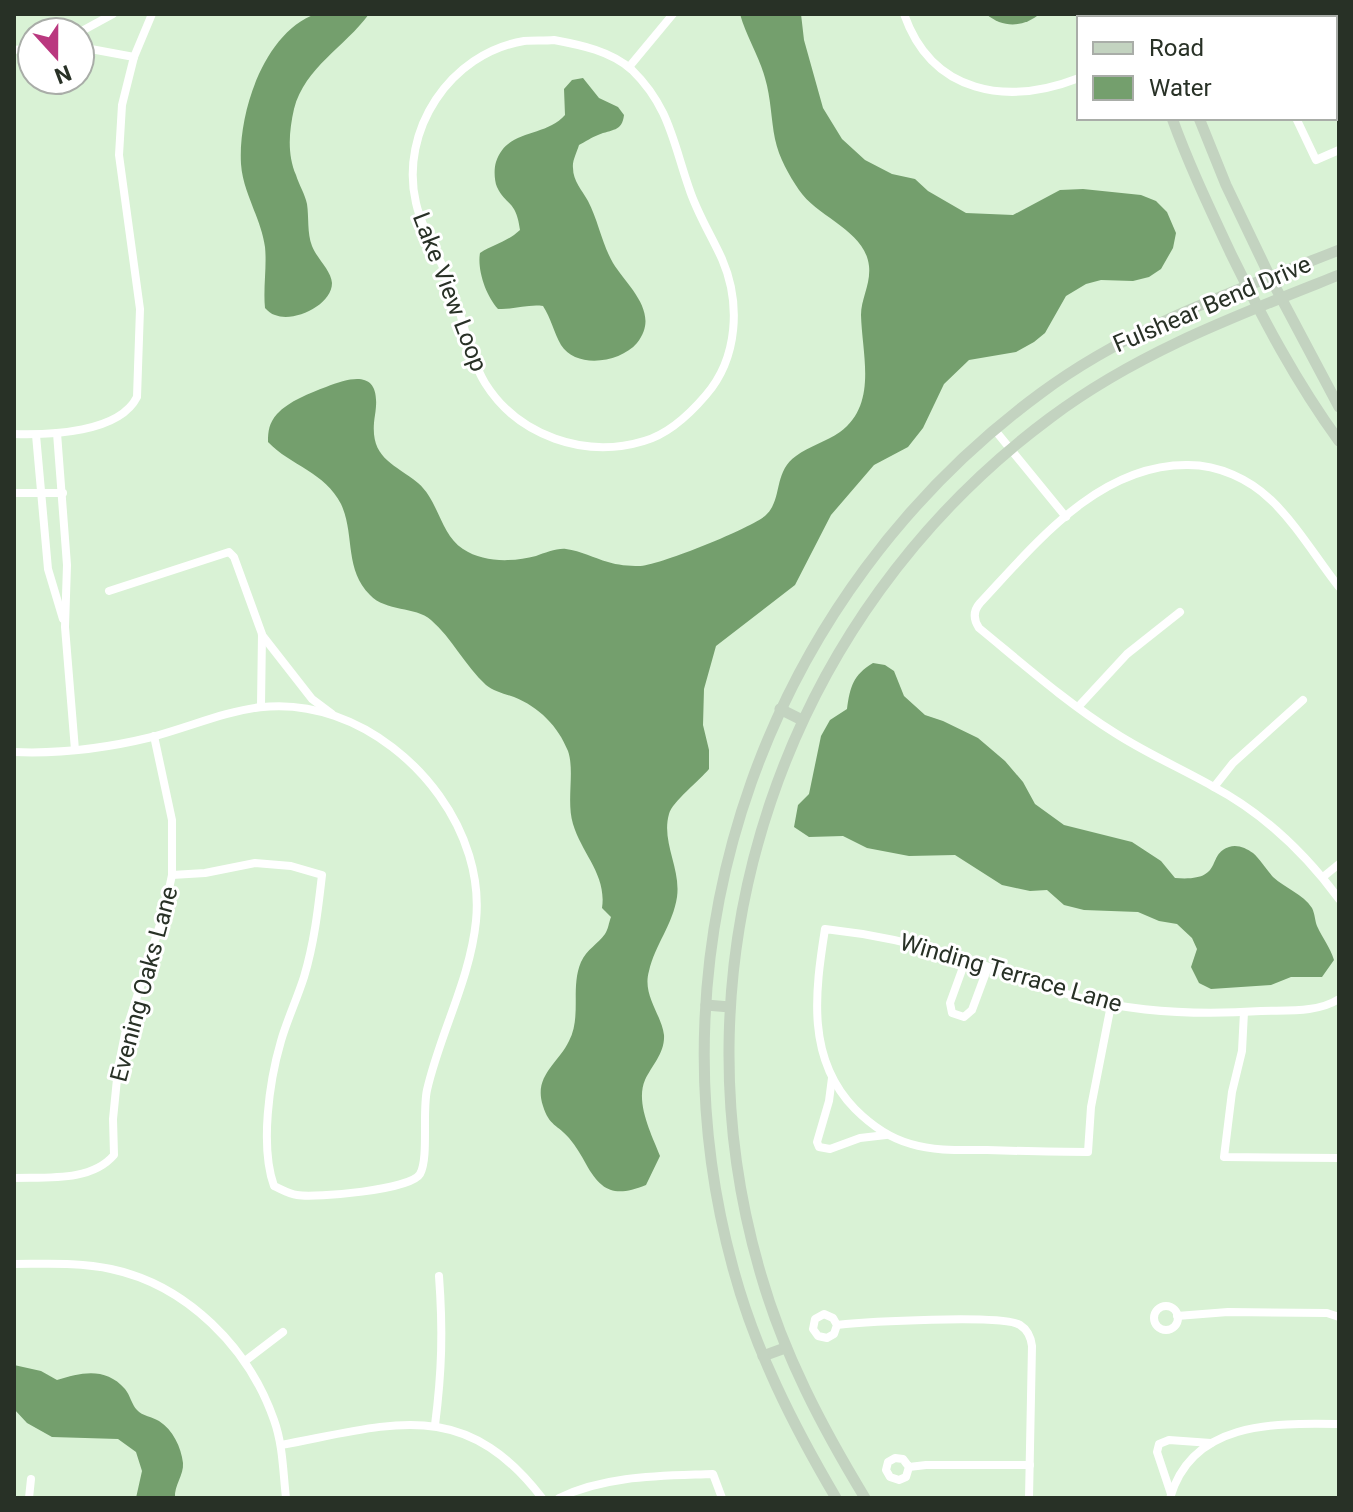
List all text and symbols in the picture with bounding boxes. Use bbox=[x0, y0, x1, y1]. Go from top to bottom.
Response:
north arrow bbox=[16, 16, 96, 96]
legend bbox=[1077, 16, 1337, 120]
text: Road bbox=[1149, 34, 1204, 62]
text: N bbox=[51, 60, 75, 89]
text: Water bbox=[1149, 74, 1212, 102]
street label: Lake View Loop bbox=[407, 208, 493, 376]
street label: Fulshear Bend Drive bbox=[1109, 250, 1315, 358]
street label: Evening Oaks Lane bbox=[104, 883, 184, 1085]
street label: Winding Terrace Lane bbox=[897, 928, 1125, 1018]

